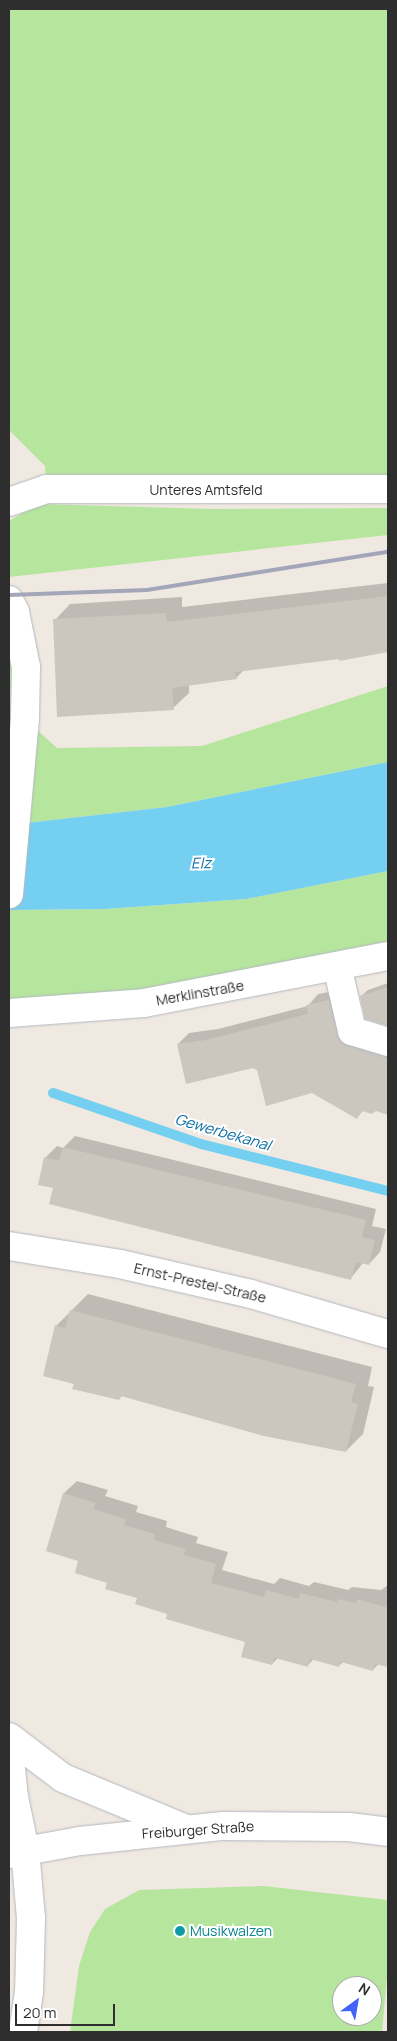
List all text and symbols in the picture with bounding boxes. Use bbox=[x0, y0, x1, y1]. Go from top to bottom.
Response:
street label: Unteres Amtsfeld bbox=[149, 482, 263, 498]
water label: Elz bbox=[191, 854, 211, 872]
street label: Merklinstraße bbox=[155, 977, 245, 1009]
water label: Gewerbekanal bbox=[173, 1110, 273, 1154]
street label: Ernst-Prestel-Straße bbox=[132, 1260, 268, 1306]
street label: Freiburger Straße bbox=[141, 1818, 255, 1842]
place label: Musikwalzen bbox=[190, 1923, 272, 1939]
marker: Musikwalzen bbox=[174, 1925, 186, 1937]
north arrow bbox=[332, 1976, 382, 2026]
text: N bbox=[355, 1978, 374, 1999]
scale bar bbox=[18, 1994, 118, 2026]
text: 20 m bbox=[23, 2002, 56, 2023]

